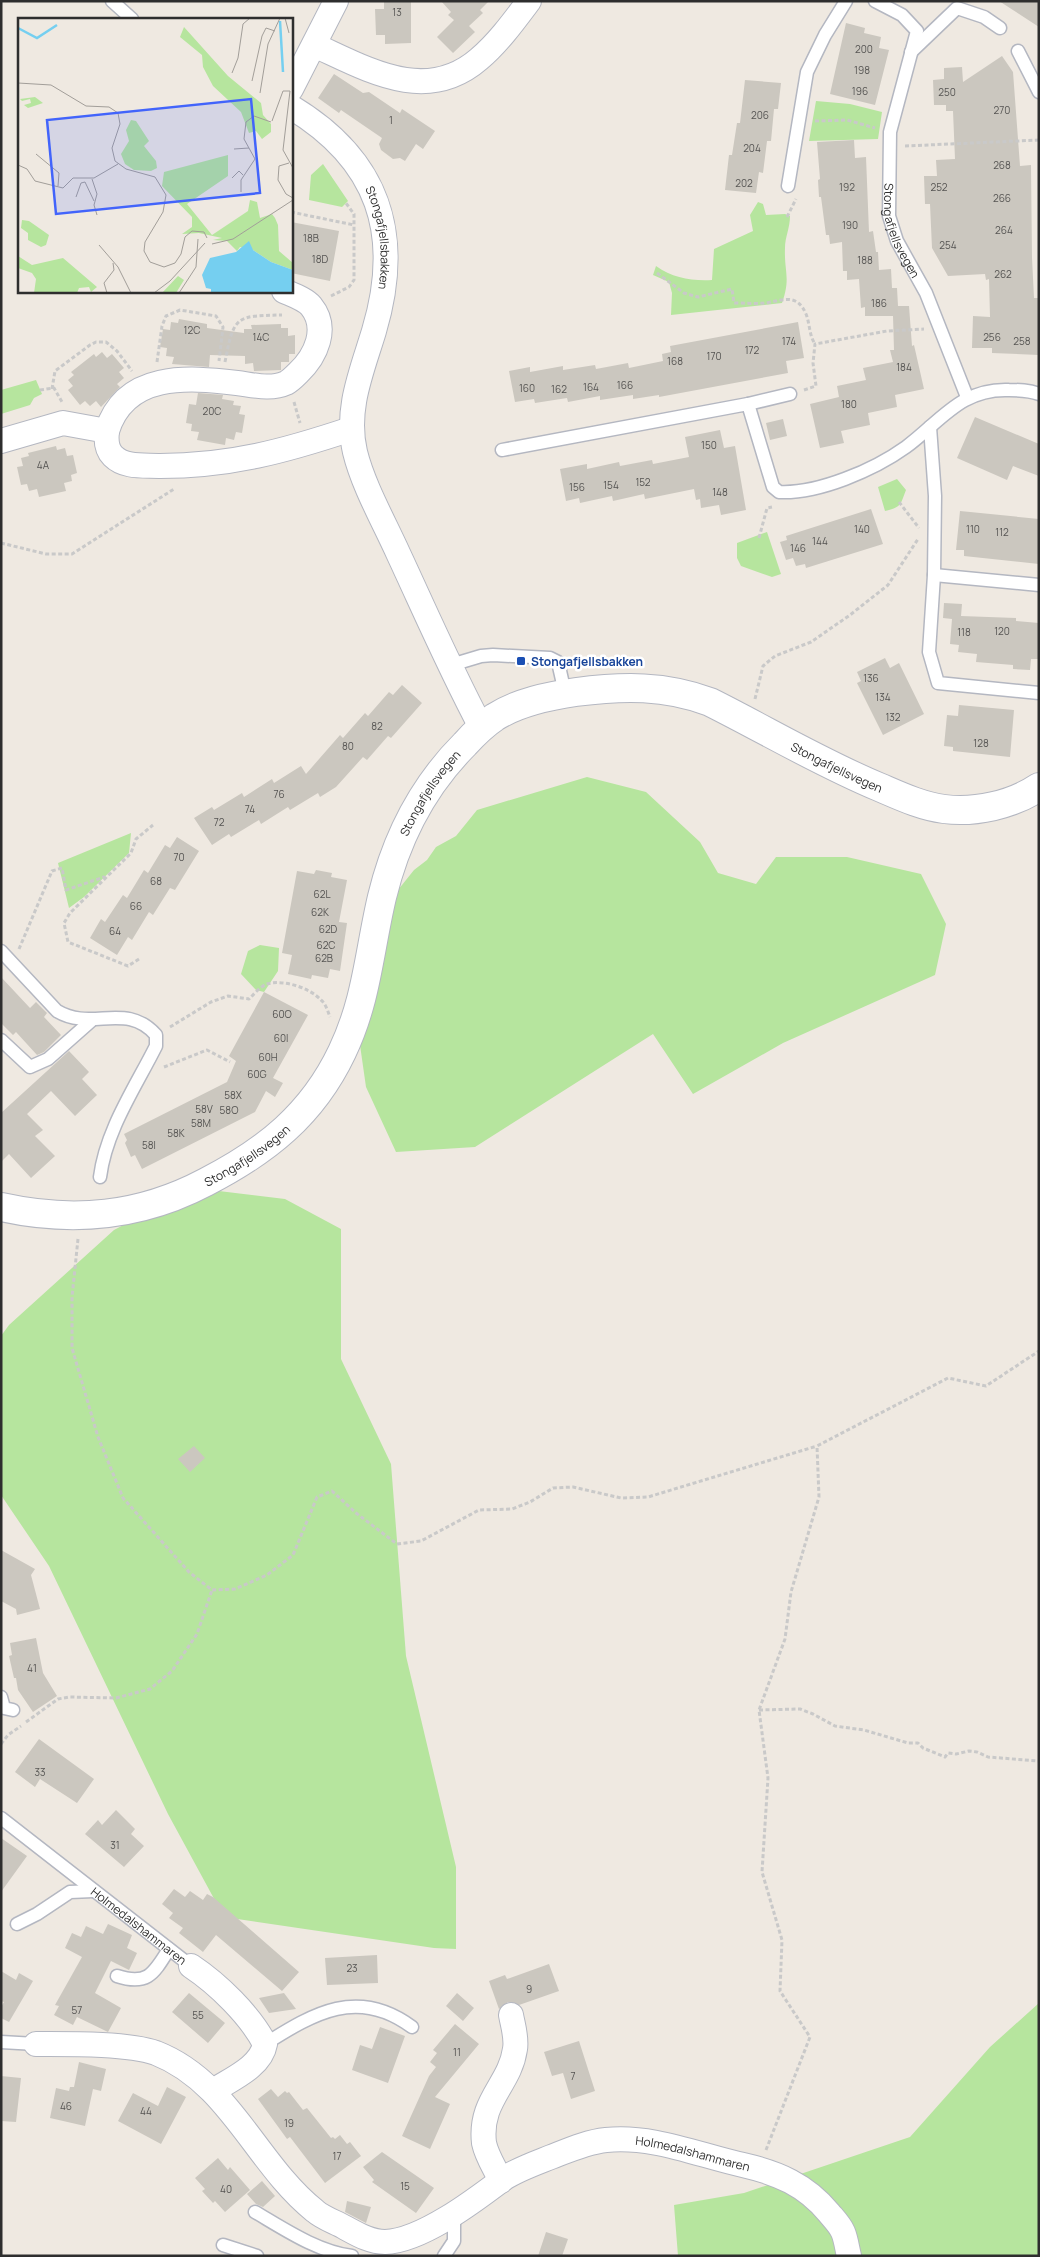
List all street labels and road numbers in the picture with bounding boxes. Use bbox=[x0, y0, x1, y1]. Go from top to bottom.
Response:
street label: Stongafjellsbakken bbox=[362, 183, 394, 291]
street label: Stongafjellsvegen bbox=[880, 183, 924, 281]
street label: Stongafjellsvegen bbox=[788, 738, 885, 796]
street label: Stongafjellsvegen bbox=[395, 746, 464, 839]
street label: Stongafjellsvegen bbox=[201, 1121, 293, 1190]
street label: Holmedalshammaren bbox=[88, 1883, 191, 1968]
street label: Holmedalshammaren bbox=[635, 2131, 752, 2175]

